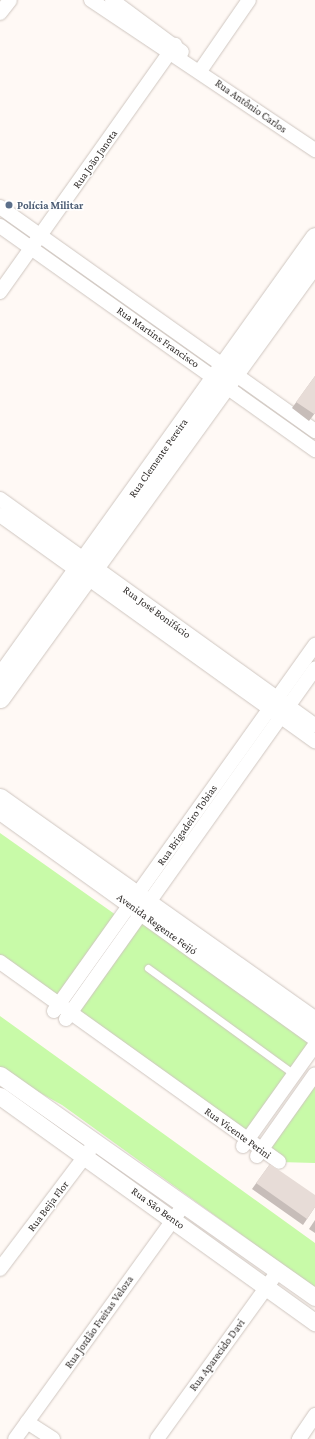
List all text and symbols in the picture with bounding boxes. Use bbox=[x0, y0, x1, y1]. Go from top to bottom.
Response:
street label: Rua Antônio Carlos bbox=[213, 76, 289, 136]
street label: Rua João Janota bbox=[70, 127, 120, 191]
place label: Polícia Militar bbox=[17, 198, 83, 212]
marker: Polícia Militar bbox=[4, 200, 14, 210]
street label: Rua Martins Francisco bbox=[114, 304, 202, 370]
street label: Rua Clemente Pereira bbox=[126, 416, 190, 500]
street label: Rua José Bonifácio bbox=[121, 583, 193, 641]
street label: Rua Brigadeiro Tobias bbox=[154, 782, 220, 868]
street label: Avenida Regente Feijó bbox=[114, 890, 200, 958]
street label: Rua Vicente Perini bbox=[202, 1104, 274, 1162]
street label: Rua Beija Flor bbox=[25, 1178, 71, 1234]
street label: Rua São Bento bbox=[129, 1184, 187, 1232]
street label: Rua Jordão Freitas Veloza bbox=[62, 1273, 136, 1371]
street label: Rua Aparecido Davi bbox=[186, 1316, 248, 1394]

